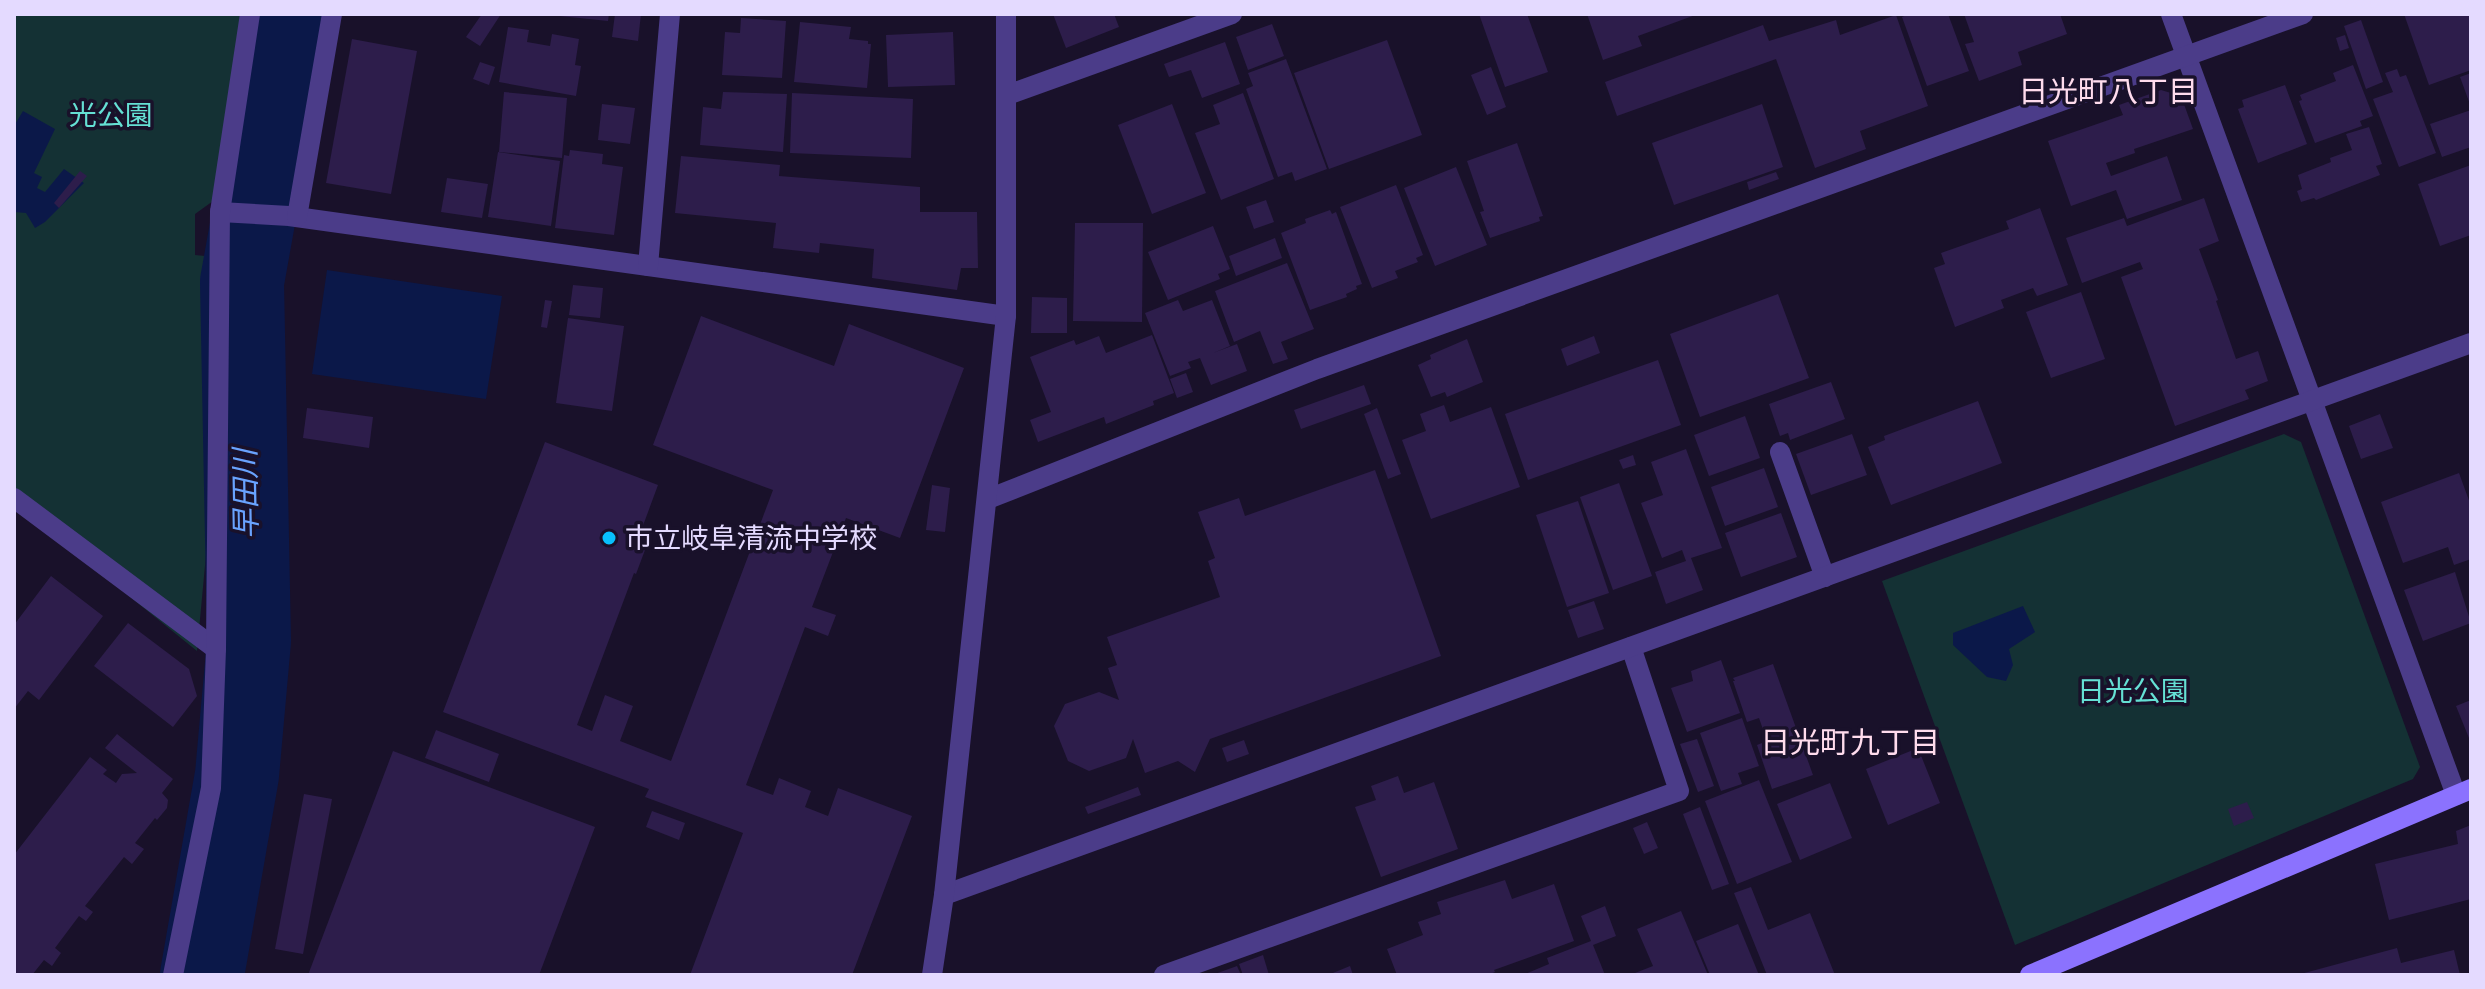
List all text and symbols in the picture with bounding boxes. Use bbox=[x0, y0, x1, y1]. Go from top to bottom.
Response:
district label: 日光町八丁目 bbox=[2018, 73, 2198, 110]
park label: 光公園 bbox=[69, 98, 153, 132]
water label: 早田川 bbox=[226, 446, 265, 539]
place label: 市立岐阜清流中学校 bbox=[625, 521, 877, 555]
marker: 市立岐阜清流中学校 bbox=[600, 529, 618, 547]
park label: 日光公園 bbox=[2077, 674, 2189, 708]
district label: 日光町九丁目 bbox=[1760, 724, 1940, 761]

